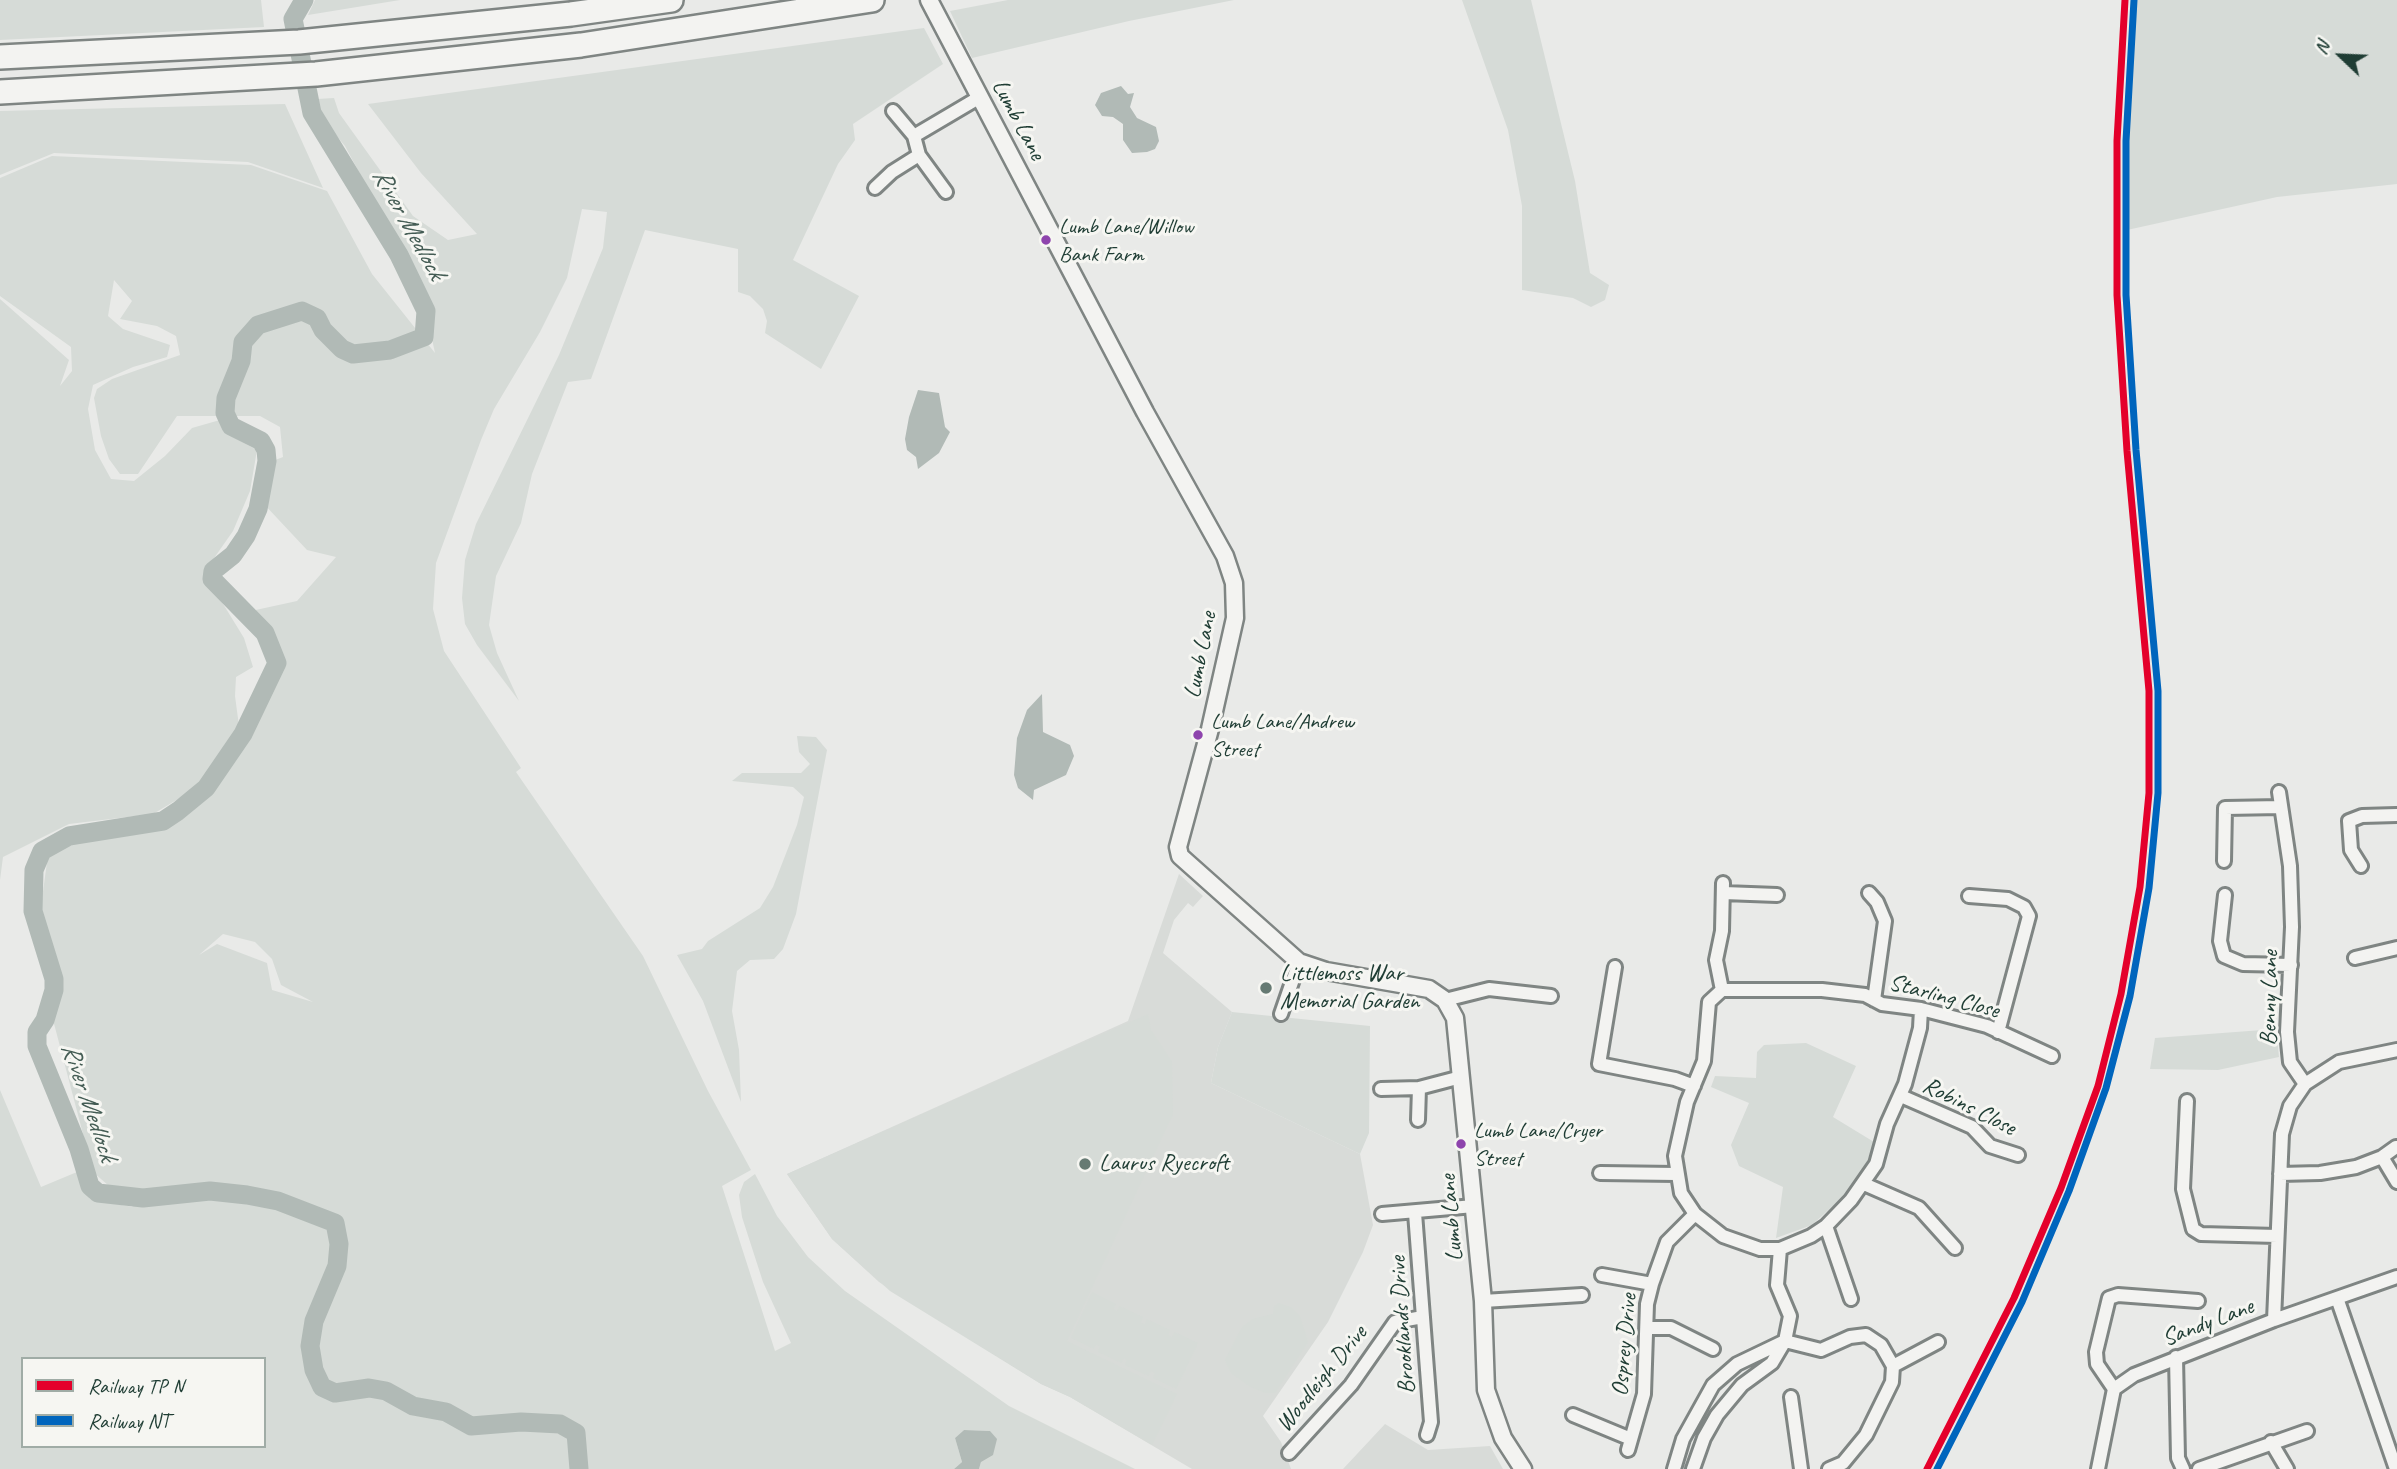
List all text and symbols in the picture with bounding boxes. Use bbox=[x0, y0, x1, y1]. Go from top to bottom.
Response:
north arrow bbox=[2306, 21, 2376, 91]
text: N bbox=[2308, 38, 2335, 58]
street label: Lumb Lane bbox=[985, 75, 1051, 165]
water label: River Medlock bbox=[365, 163, 451, 285]
place label: Lumb Lane/Willow Bank Farm bbox=[1059, 214, 1193, 266]
marker: Lumb Lane/Willow Bank Farm bbox=[1039, 233, 1053, 247]
street label: Lumb Lane bbox=[1179, 609, 1223, 701]
place label: Lumb Lane/Andrew Street bbox=[1211, 709, 1354, 760]
marker: Lumb Lane/Andrew Street bbox=[1191, 728, 1205, 742]
street label: Benny Lane bbox=[2255, 950, 2285, 1046]
place label: Littlemoss War Memorial Garden bbox=[1280, 960, 1419, 1016]
street label: Starling Close bbox=[1886, 968, 2002, 1026]
marker: Littlemoss War Memorial Garden bbox=[1258, 980, 1274, 996]
water label: River Medlock bbox=[53, 1039, 123, 1165]
street label: Robins Close bbox=[1918, 1071, 2020, 1143]
place label: Lumb Lane/Cryer Street bbox=[1474, 1118, 1602, 1170]
marker: Lumb Lane/Cryer Street bbox=[1454, 1137, 1468, 1151]
place label: Laurus Ryecroft bbox=[1099, 1150, 1229, 1178]
marker: Laurus Ryecroft bbox=[1077, 1156, 1093, 1172]
street label: Lumb Lane bbox=[1434, 1173, 1470, 1263]
street label: Brooklands Drive bbox=[1384, 1255, 1422, 1395]
street label: Osprey Drive bbox=[1606, 1292, 1644, 1398]
street label: Sandy Lane bbox=[2158, 1292, 2258, 1354]
street label: Woodleigh Drive bbox=[1270, 1320, 1374, 1438]
legend bbox=[21, 1357, 266, 1448]
text: Railway TP N bbox=[88, 1373, 184, 1399]
text: Railway NT bbox=[88, 1408, 170, 1434]

